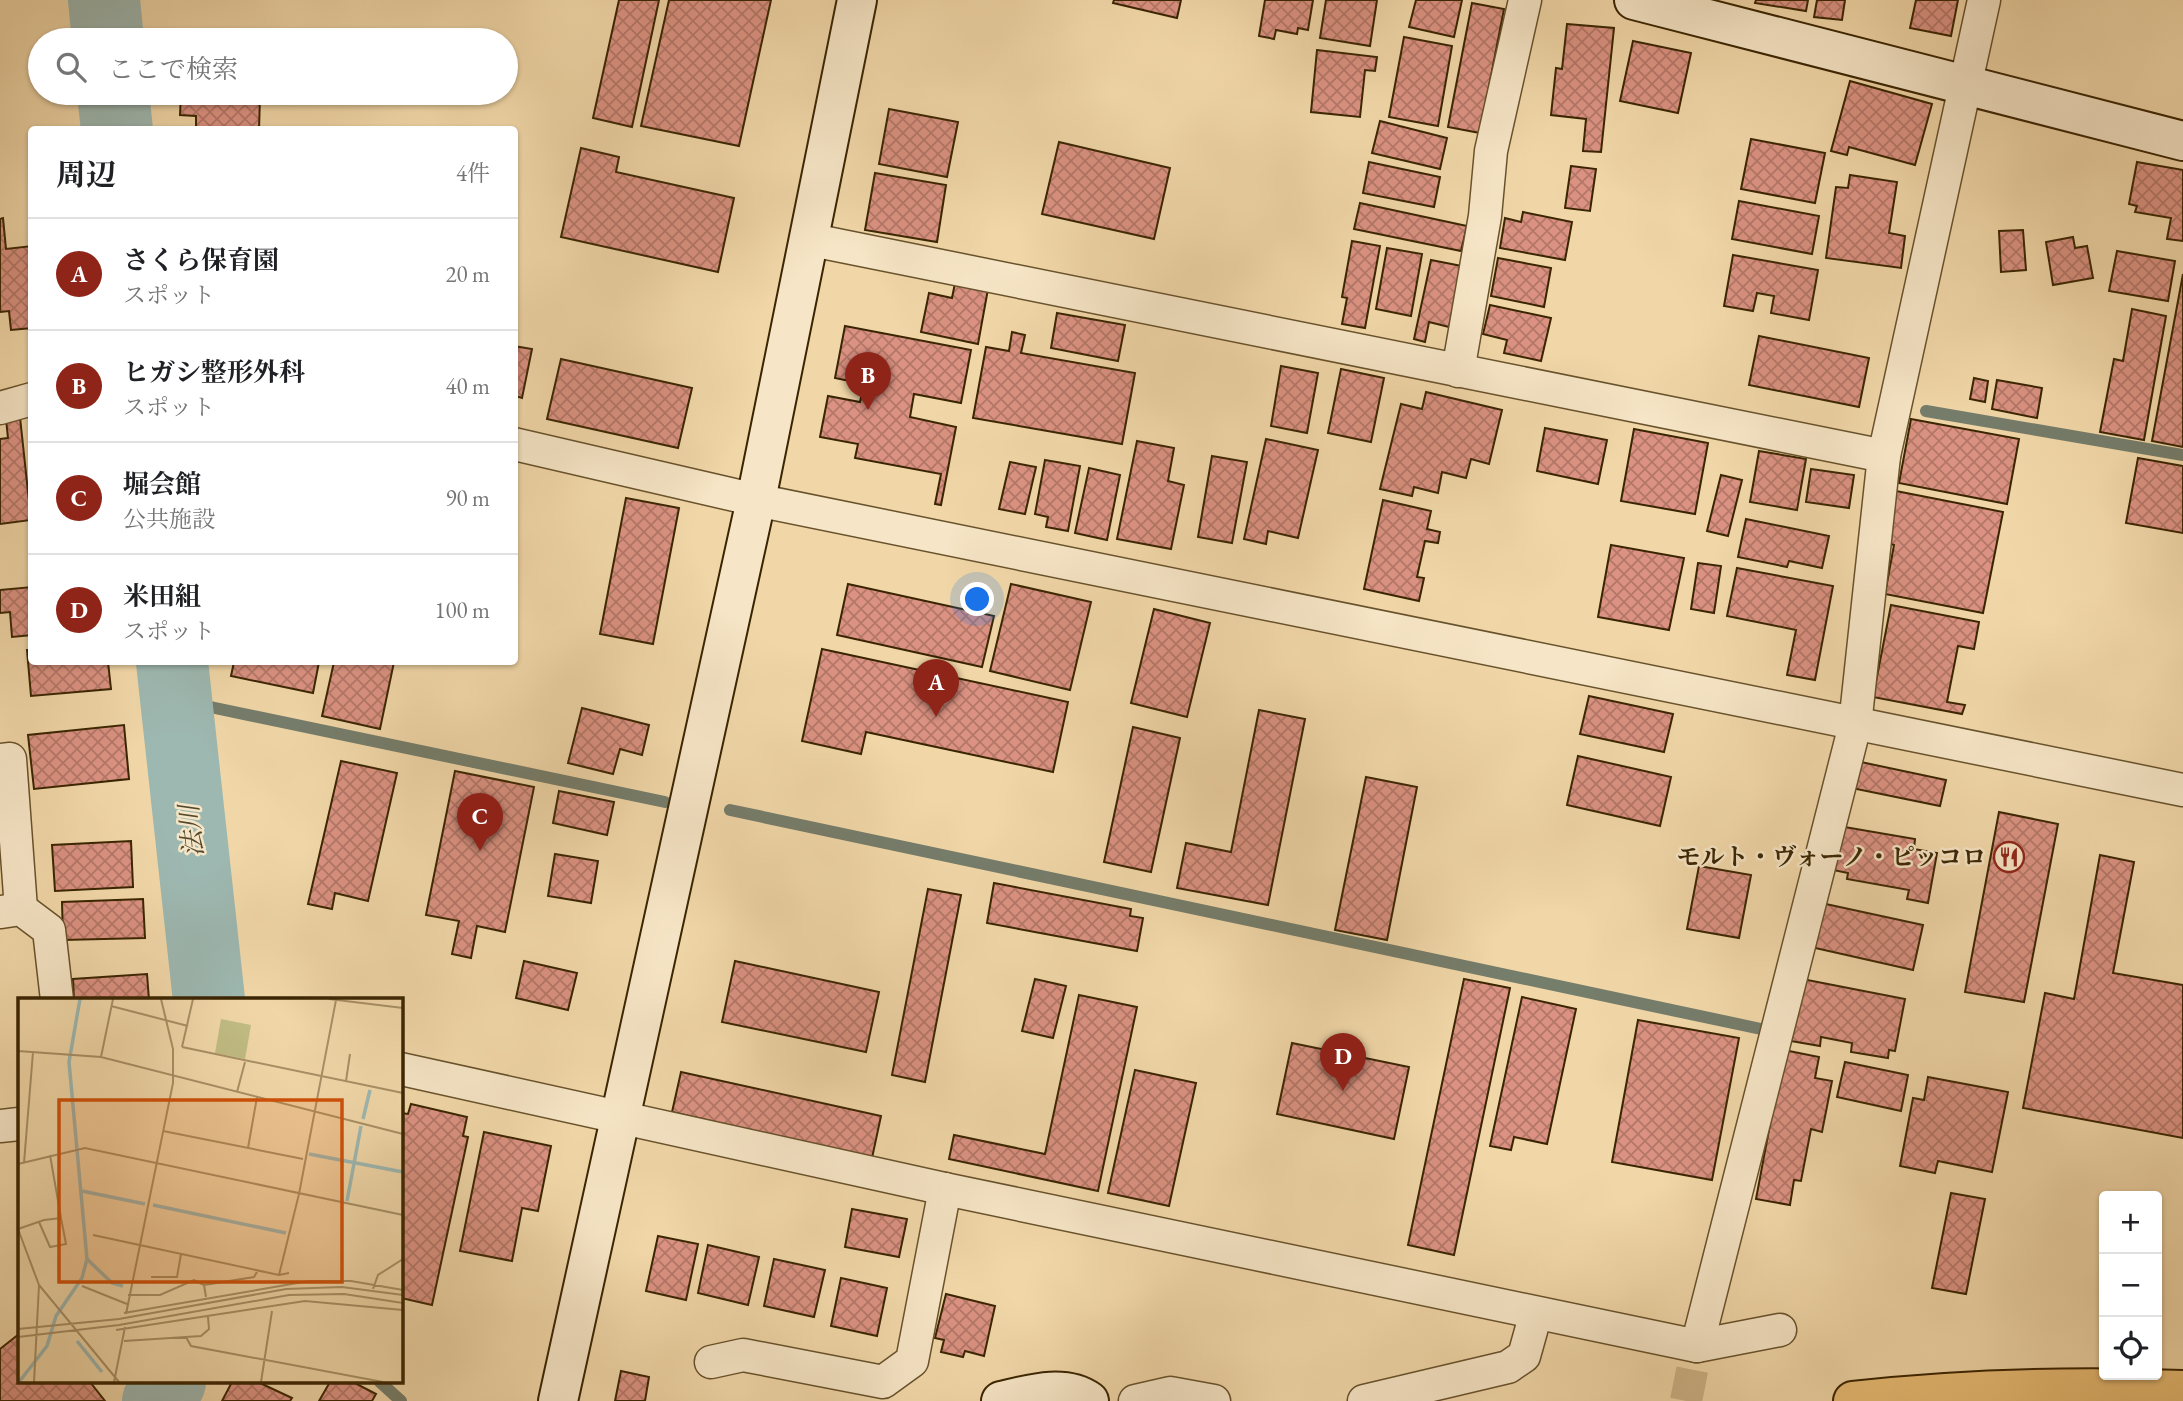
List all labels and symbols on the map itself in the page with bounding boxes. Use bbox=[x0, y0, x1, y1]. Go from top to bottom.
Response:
pin: B bbox=[845, 352, 891, 410]
your location bbox=[960, 582, 994, 616]
pin: A bbox=[913, 659, 959, 717]
pin: C bbox=[457, 793, 503, 851]
water label: 法川 bbox=[171, 800, 211, 859]
restaurant icon: モルト・ヴォーノ・ピッコロ bbox=[1992, 840, 2026, 874]
place label: モルト・ヴォーノ・ピッコロ bbox=[1676, 841, 1986, 872]
inset map bbox=[18, 998, 402, 1384]
pin: D bbox=[1320, 1033, 1366, 1091]

